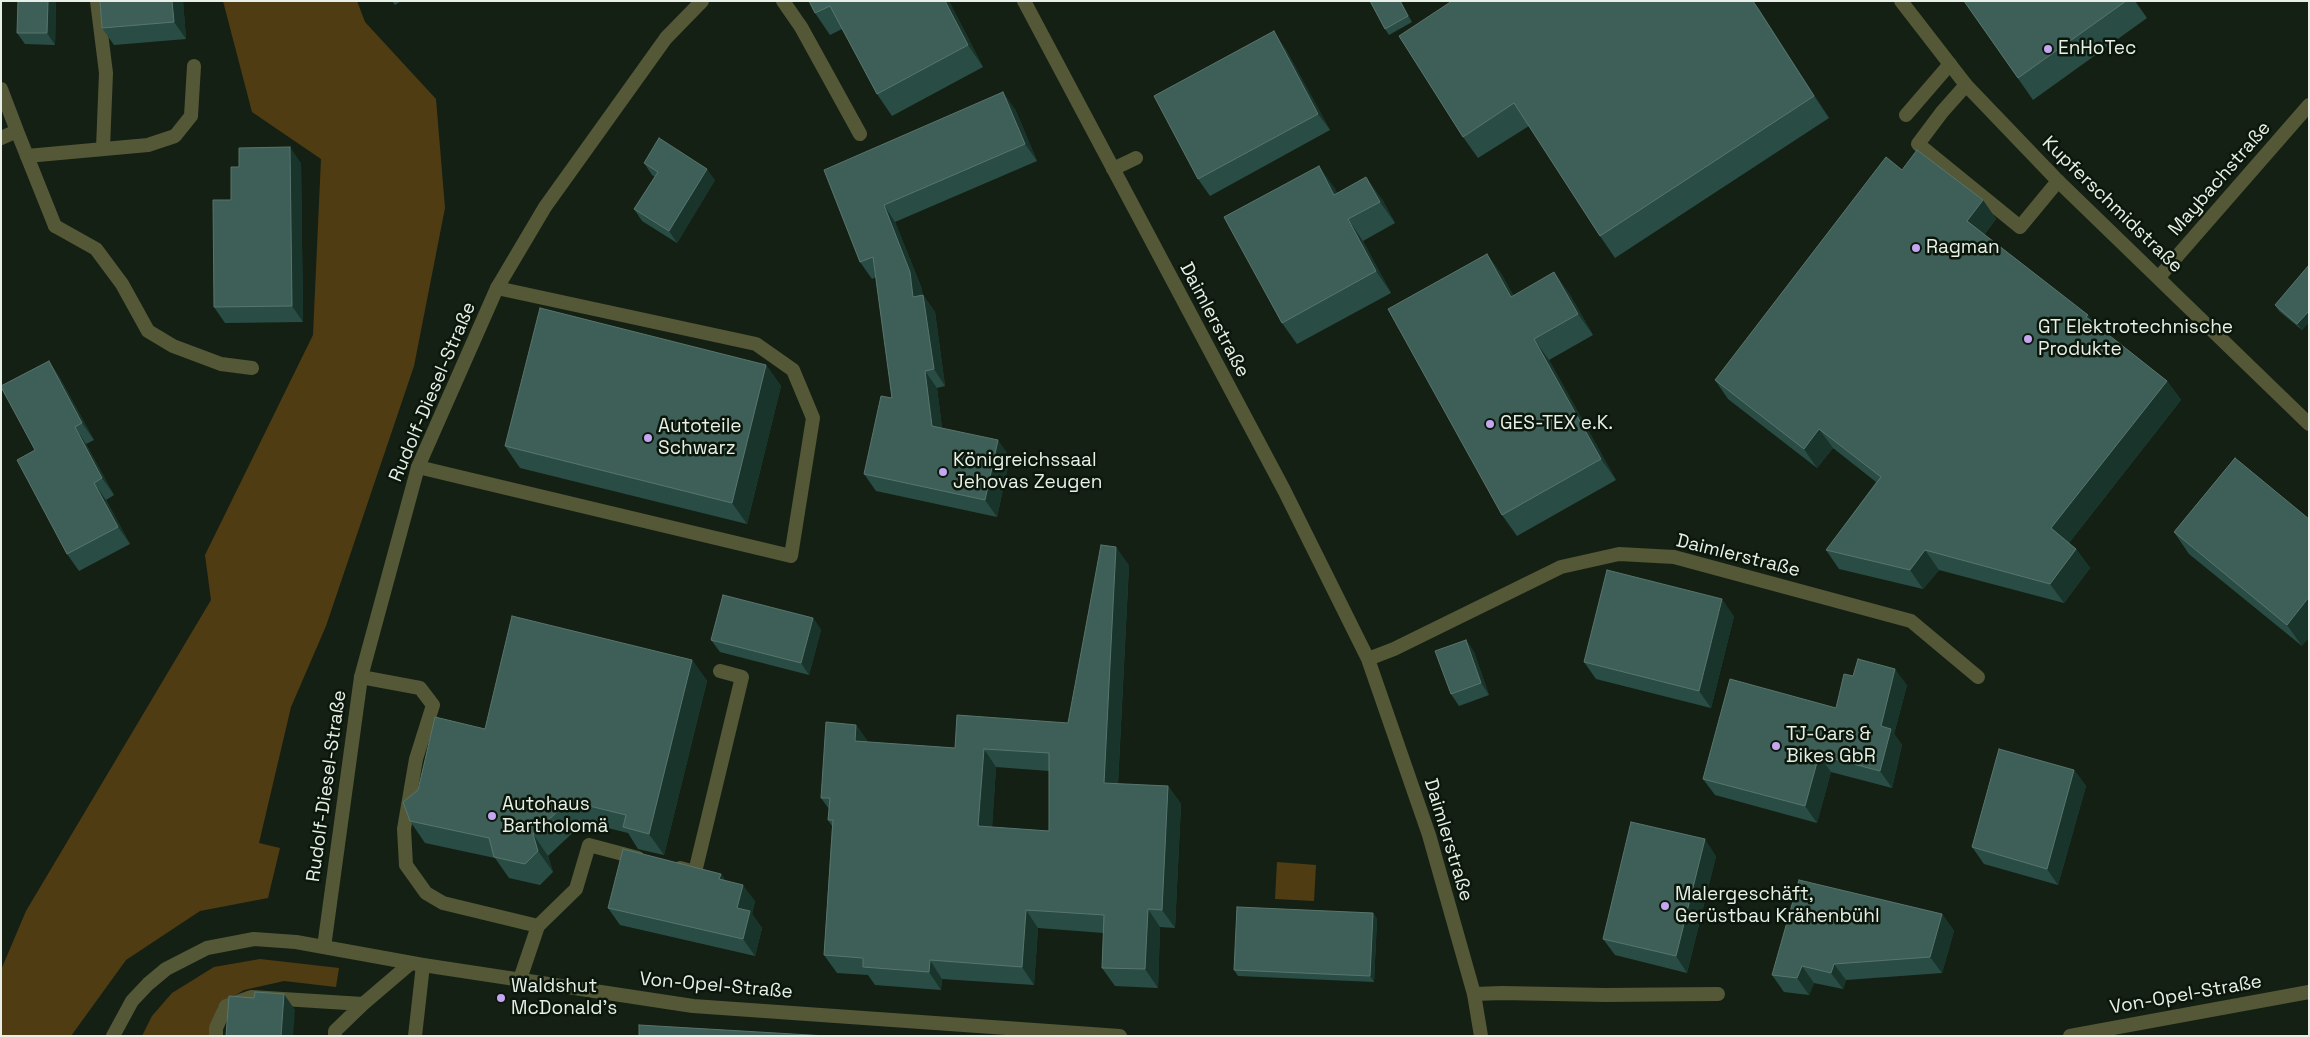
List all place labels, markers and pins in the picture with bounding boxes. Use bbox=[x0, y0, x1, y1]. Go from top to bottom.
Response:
place label: EnHoTec bbox=[2058, 38, 2136, 60]
marker: EnHoTec bbox=[2042, 43, 2054, 55]
place label: Ragman bbox=[1926, 237, 2000, 259]
marker: Ragman bbox=[1910, 242, 1922, 254]
place label: GT Elektrotechnische Produkte bbox=[2038, 317, 2233, 361]
marker: GT Elektrotechnische Produkte bbox=[2022, 333, 2034, 345]
place label: GES-TEX e.K. bbox=[1500, 413, 1613, 435]
place label: Autoteile Schwarz bbox=[658, 416, 742, 460]
marker: GES-TEX e.K. bbox=[1484, 418, 1496, 430]
marker: Autoteile Schwarz bbox=[642, 432, 654, 444]
place label: Königreichssaal Jehovas Zeugen bbox=[953, 450, 1102, 494]
marker: Königreichssaal Jehovas Zeugen bbox=[937, 466, 949, 478]
place label: TJ-Cars & Bikes GbR bbox=[1786, 724, 1876, 768]
marker: TJ-Cars & Bikes GbR bbox=[1770, 740, 1782, 752]
place label: Autohaus Bartholomä bbox=[502, 794, 608, 838]
marker: Autohaus Bartholomä bbox=[486, 810, 498, 822]
place label: Malergeschäft, Gerüstbau Krähenbühl bbox=[1675, 884, 1880, 928]
marker: Malergeschäft, Gerüstbau Krähenbühl bbox=[1659, 900, 1671, 912]
place label: Waldshut McDonald's bbox=[511, 976, 617, 1020]
marker: Waldshut McDonald's bbox=[495, 992, 507, 1004]

